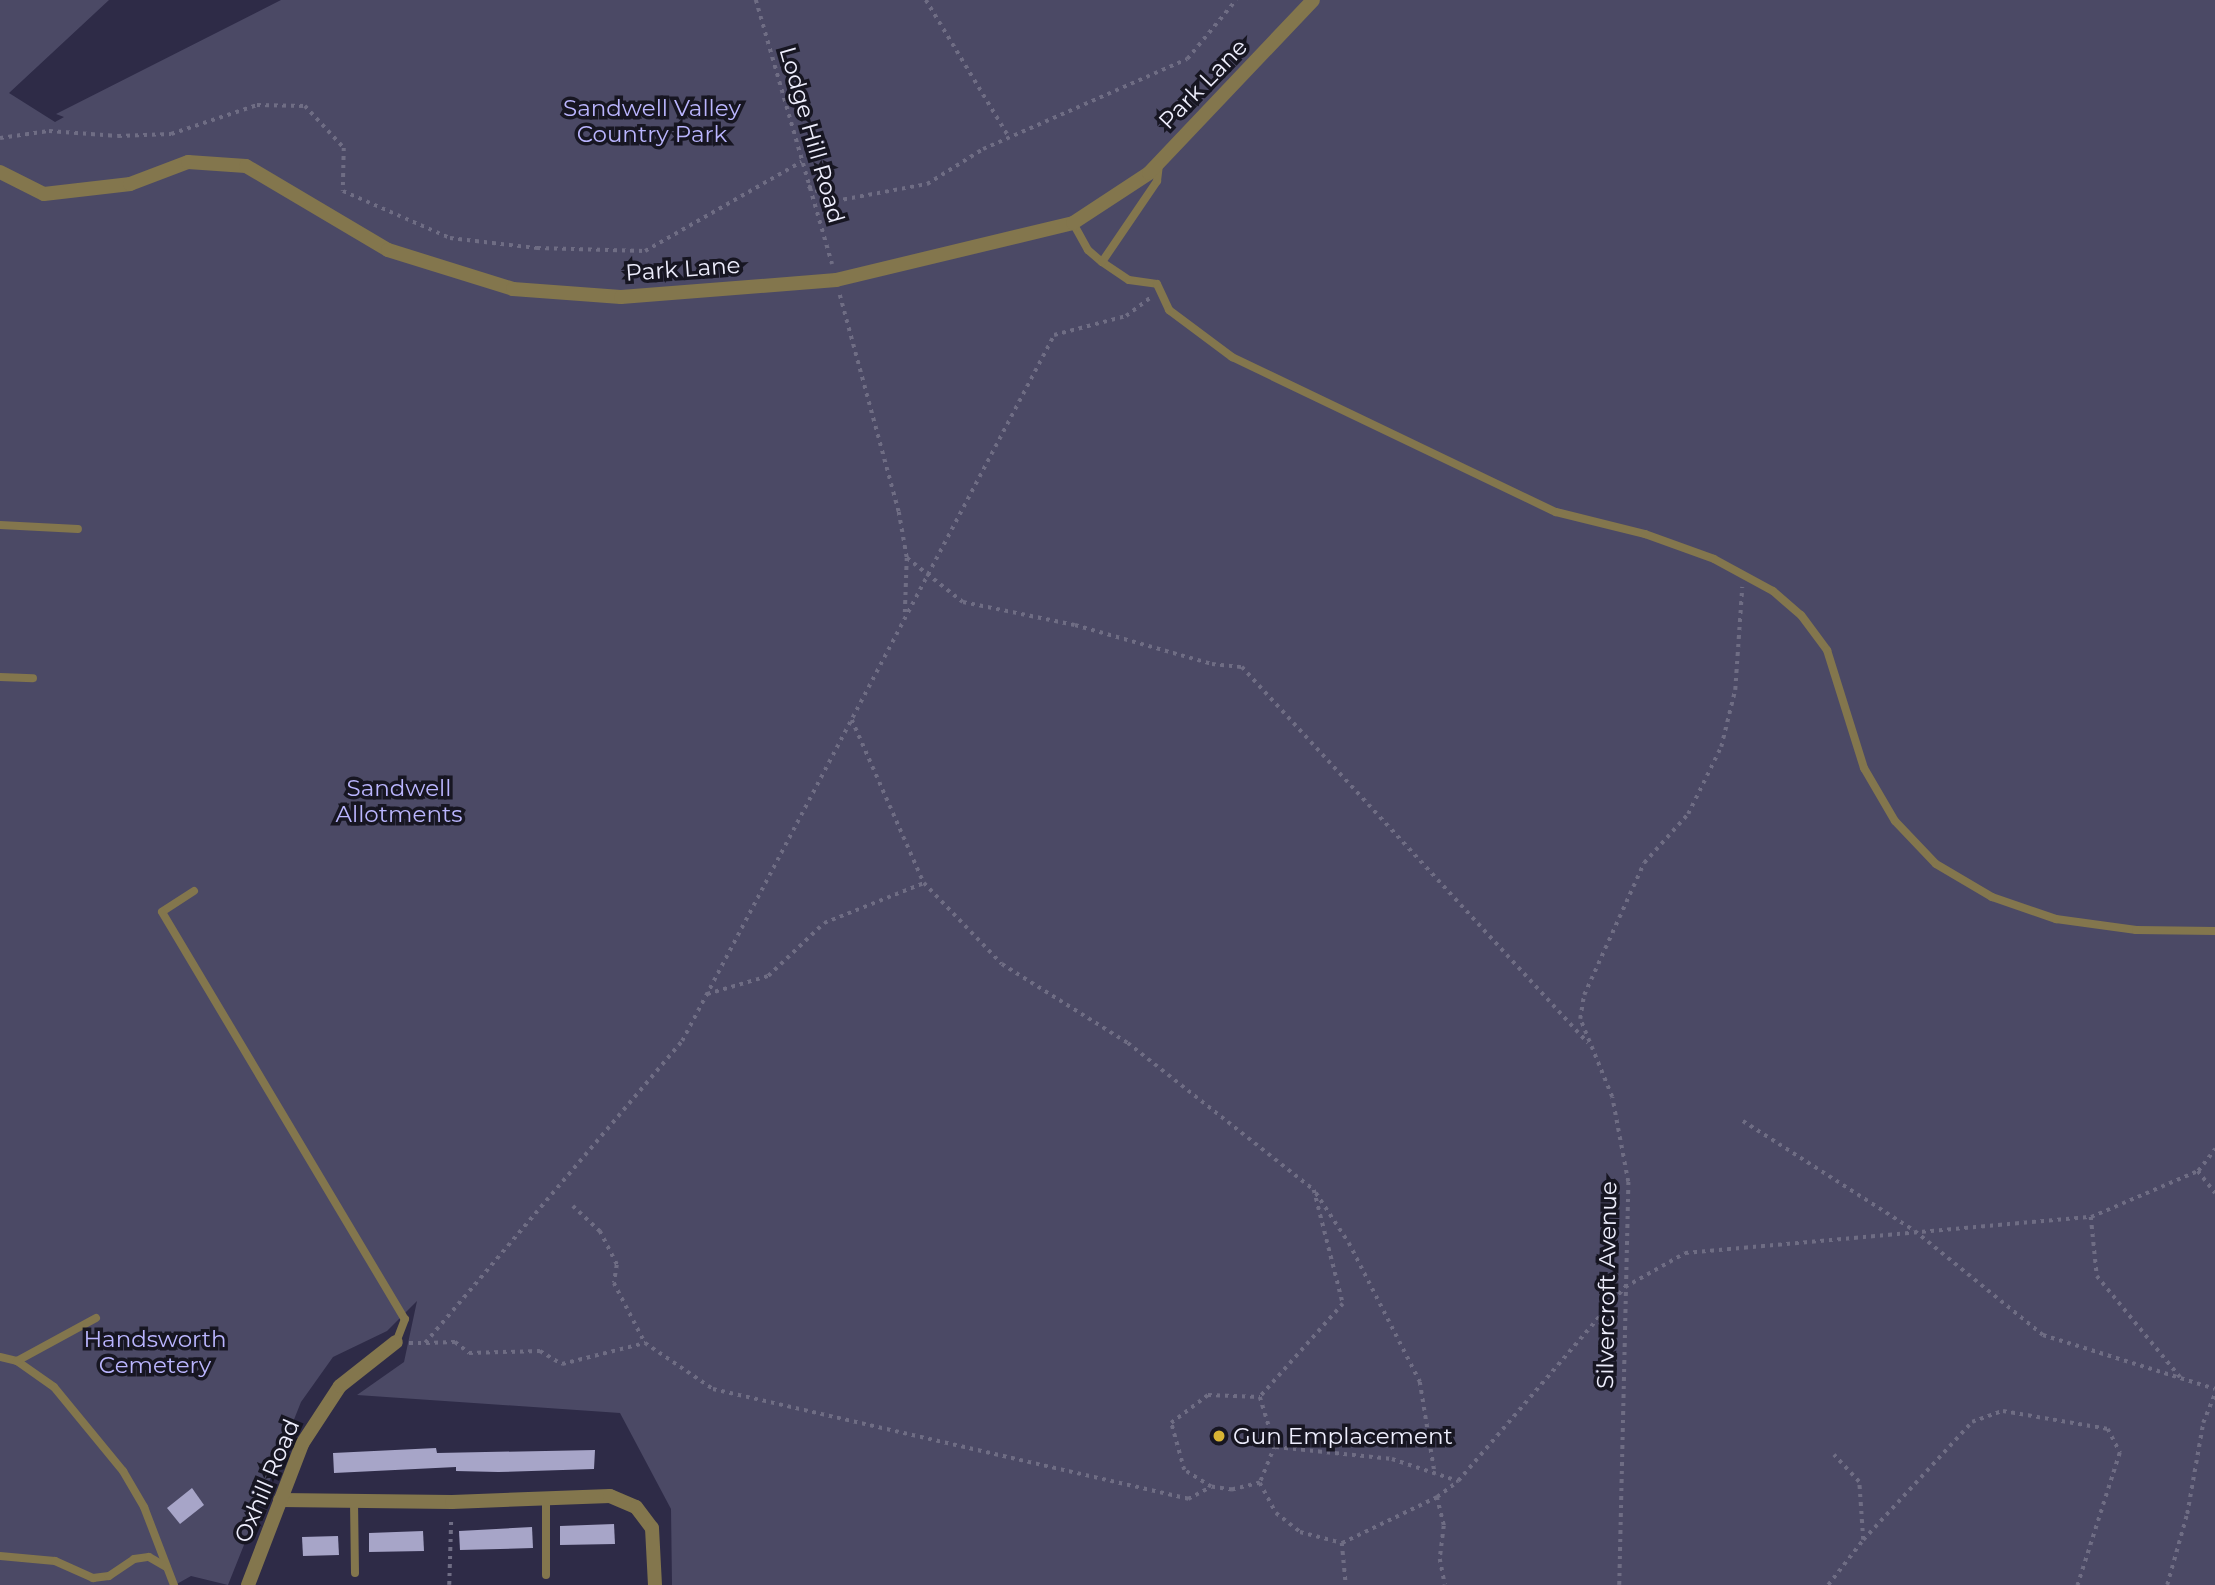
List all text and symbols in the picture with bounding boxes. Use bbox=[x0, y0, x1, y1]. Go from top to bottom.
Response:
street label: Park Lane bbox=[1153, 33, 1253, 135]
street label: Lodge Hill Road bbox=[774, 43, 850, 227]
park label: Sandwell Valley Country Park bbox=[563, 94, 741, 148]
street label: Park Lane bbox=[625, 251, 741, 287]
park label: Sandwell Allotments bbox=[335, 774, 463, 828]
street label: Silvercroft Avenue bbox=[1591, 1181, 1623, 1389]
park label: Handsworth Cemetery bbox=[83, 1325, 227, 1379]
street label: Oxhill Road bbox=[229, 1415, 305, 1547]
place label: Gun Emplacement bbox=[1233, 1422, 1453, 1450]
marker: Gun Emplacement bbox=[1211, 1428, 1227, 1444]

